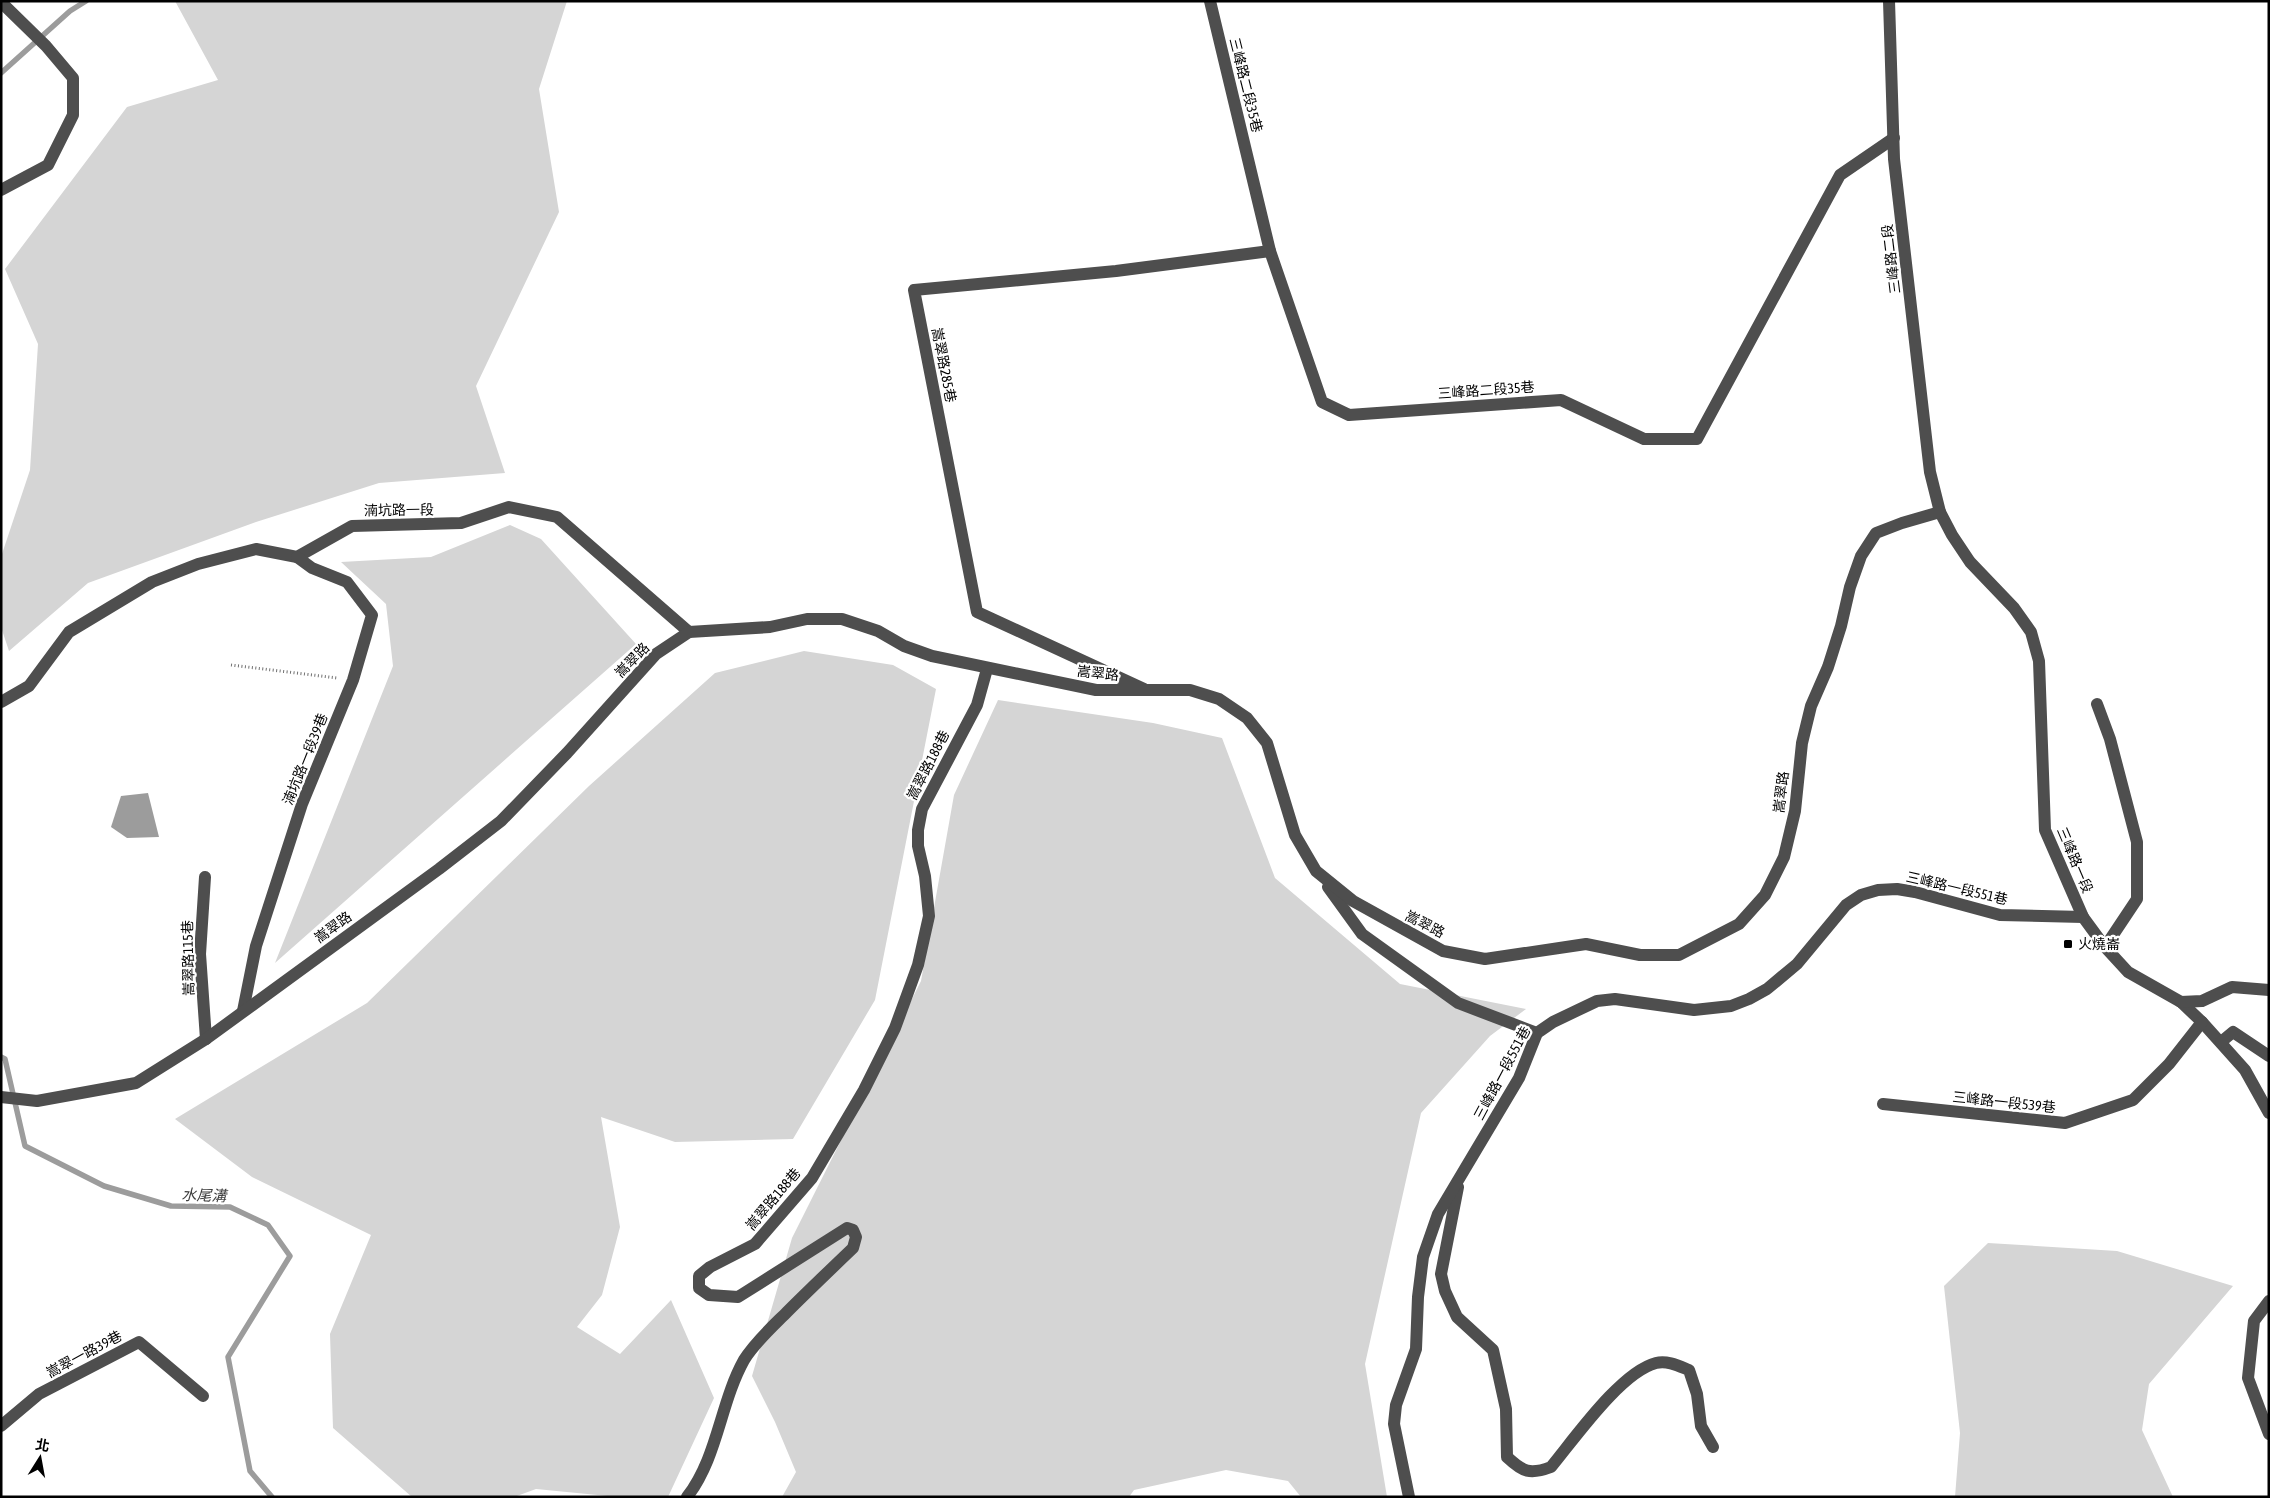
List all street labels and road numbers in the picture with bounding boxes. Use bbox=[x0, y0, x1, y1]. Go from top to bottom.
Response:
street label: 三峰路二段35巷 bbox=[1226, 36, 1266, 134]
street label: 三峰路二段 bbox=[1879, 223, 1903, 295]
street label: 嵩翠路285巷 bbox=[929, 326, 959, 404]
street label: 三峰路二段35巷 bbox=[1437, 379, 1535, 401]
street label: 湳坑路一段 bbox=[364, 501, 434, 519]
street label: 嵩翠路 bbox=[612, 639, 652, 681]
street label: 嵩翠路 bbox=[1076, 663, 1120, 683]
street label: 湳坑路一段39巷 bbox=[279, 711, 331, 807]
street label: 嵩翠路188巷 bbox=[904, 728, 952, 802]
street label: 嵩翠路 bbox=[1771, 770, 1791, 814]
street label: 三峰路一段 bbox=[2054, 825, 2096, 895]
street label: 三峰路一段551巷 bbox=[1905, 869, 2009, 907]
street label: 嵩翠路 bbox=[1403, 907, 1447, 941]
street label: 嵩翠路 bbox=[311, 908, 355, 946]
street label: 嵩翠路115巷 bbox=[179, 920, 197, 996]
street label: 三峰路一段551巷 bbox=[1471, 1023, 1533, 1123]
street label: 三峰路一段539巷 bbox=[1952, 1089, 2056, 1115]
street label: 嵩翠路188巷 bbox=[743, 1165, 803, 1233]
street label: 嵩翠一路39巷 bbox=[44, 1327, 124, 1381]

